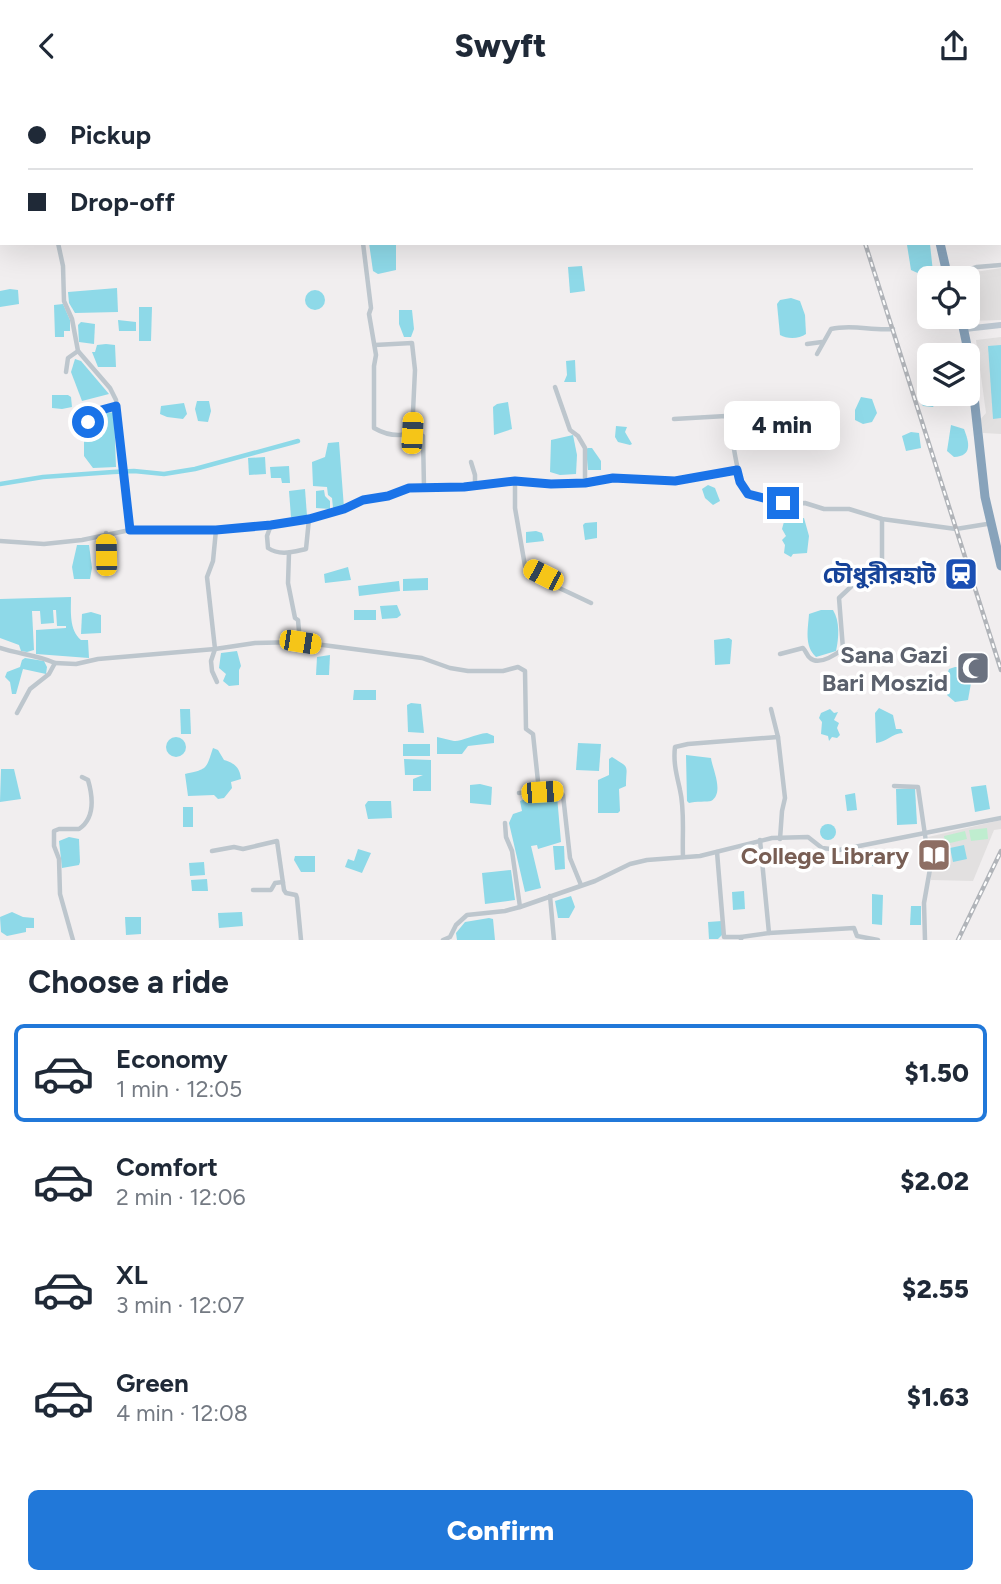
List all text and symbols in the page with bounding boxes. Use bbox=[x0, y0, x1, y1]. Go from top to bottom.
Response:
icon: back bbox=[28, 27, 66, 65]
text: Swyft bbox=[454, 27, 547, 65]
icon: share bbox=[935, 27, 973, 65]
text: Pickup bbox=[70, 119, 151, 151]
text: Drop-off bbox=[70, 186, 175, 218]
map controls bbox=[917, 266, 980, 406]
button: locate bbox=[917, 266, 980, 329]
button: layers bbox=[917, 343, 980, 406]
callout: 4 min bbox=[725, 401, 841, 451]
route start bbox=[72, 406, 104, 438]
car bbox=[401, 411, 424, 455]
text: 4 min bbox=[752, 411, 812, 439]
route end bbox=[767, 487, 799, 519]
car bbox=[96, 534, 117, 576]
station icon: চৌধুরীরহাট bbox=[942, 555, 980, 593]
car bbox=[520, 556, 567, 594]
place label: চৌধুরীরহাট bbox=[823, 560, 937, 589]
car bbox=[278, 628, 323, 656]
place label: Sana Gazi Bari Moszid bbox=[822, 640, 948, 697]
mosque icon: Sana Gazi Bari Moszid bbox=[954, 649, 992, 687]
car bbox=[521, 780, 564, 804]
library icon: College Library bbox=[915, 836, 953, 874]
place label: College Library bbox=[741, 841, 909, 870]
text: Choose a ride bbox=[28, 963, 229, 1001]
icon: car bbox=[32, 1042, 95, 1105]
text: Economy bbox=[116, 1043, 228, 1075]
text: $1.50 bbox=[905, 1057, 969, 1089]
text: 1 min · 12:05 bbox=[116, 1075, 242, 1103]
icon: car bbox=[32, 1150, 95, 1213]
text: Comfort bbox=[116, 1151, 218, 1183]
text: $2.02 bbox=[900, 1165, 969, 1197]
text: 2 min · 12:06 bbox=[116, 1183, 245, 1211]
icon: car bbox=[32, 1258, 95, 1321]
text: XL bbox=[116, 1259, 148, 1291]
text: $2.55 bbox=[902, 1273, 969, 1305]
text: 3 min · 12:07 bbox=[116, 1291, 244, 1319]
icon: car bbox=[32, 1366, 95, 1429]
text: Green bbox=[116, 1367, 189, 1399]
text: $1.63 bbox=[907, 1381, 969, 1413]
text: 4 min · 12:08 bbox=[116, 1399, 248, 1427]
button: Confirm bbox=[28, 1490, 973, 1570]

